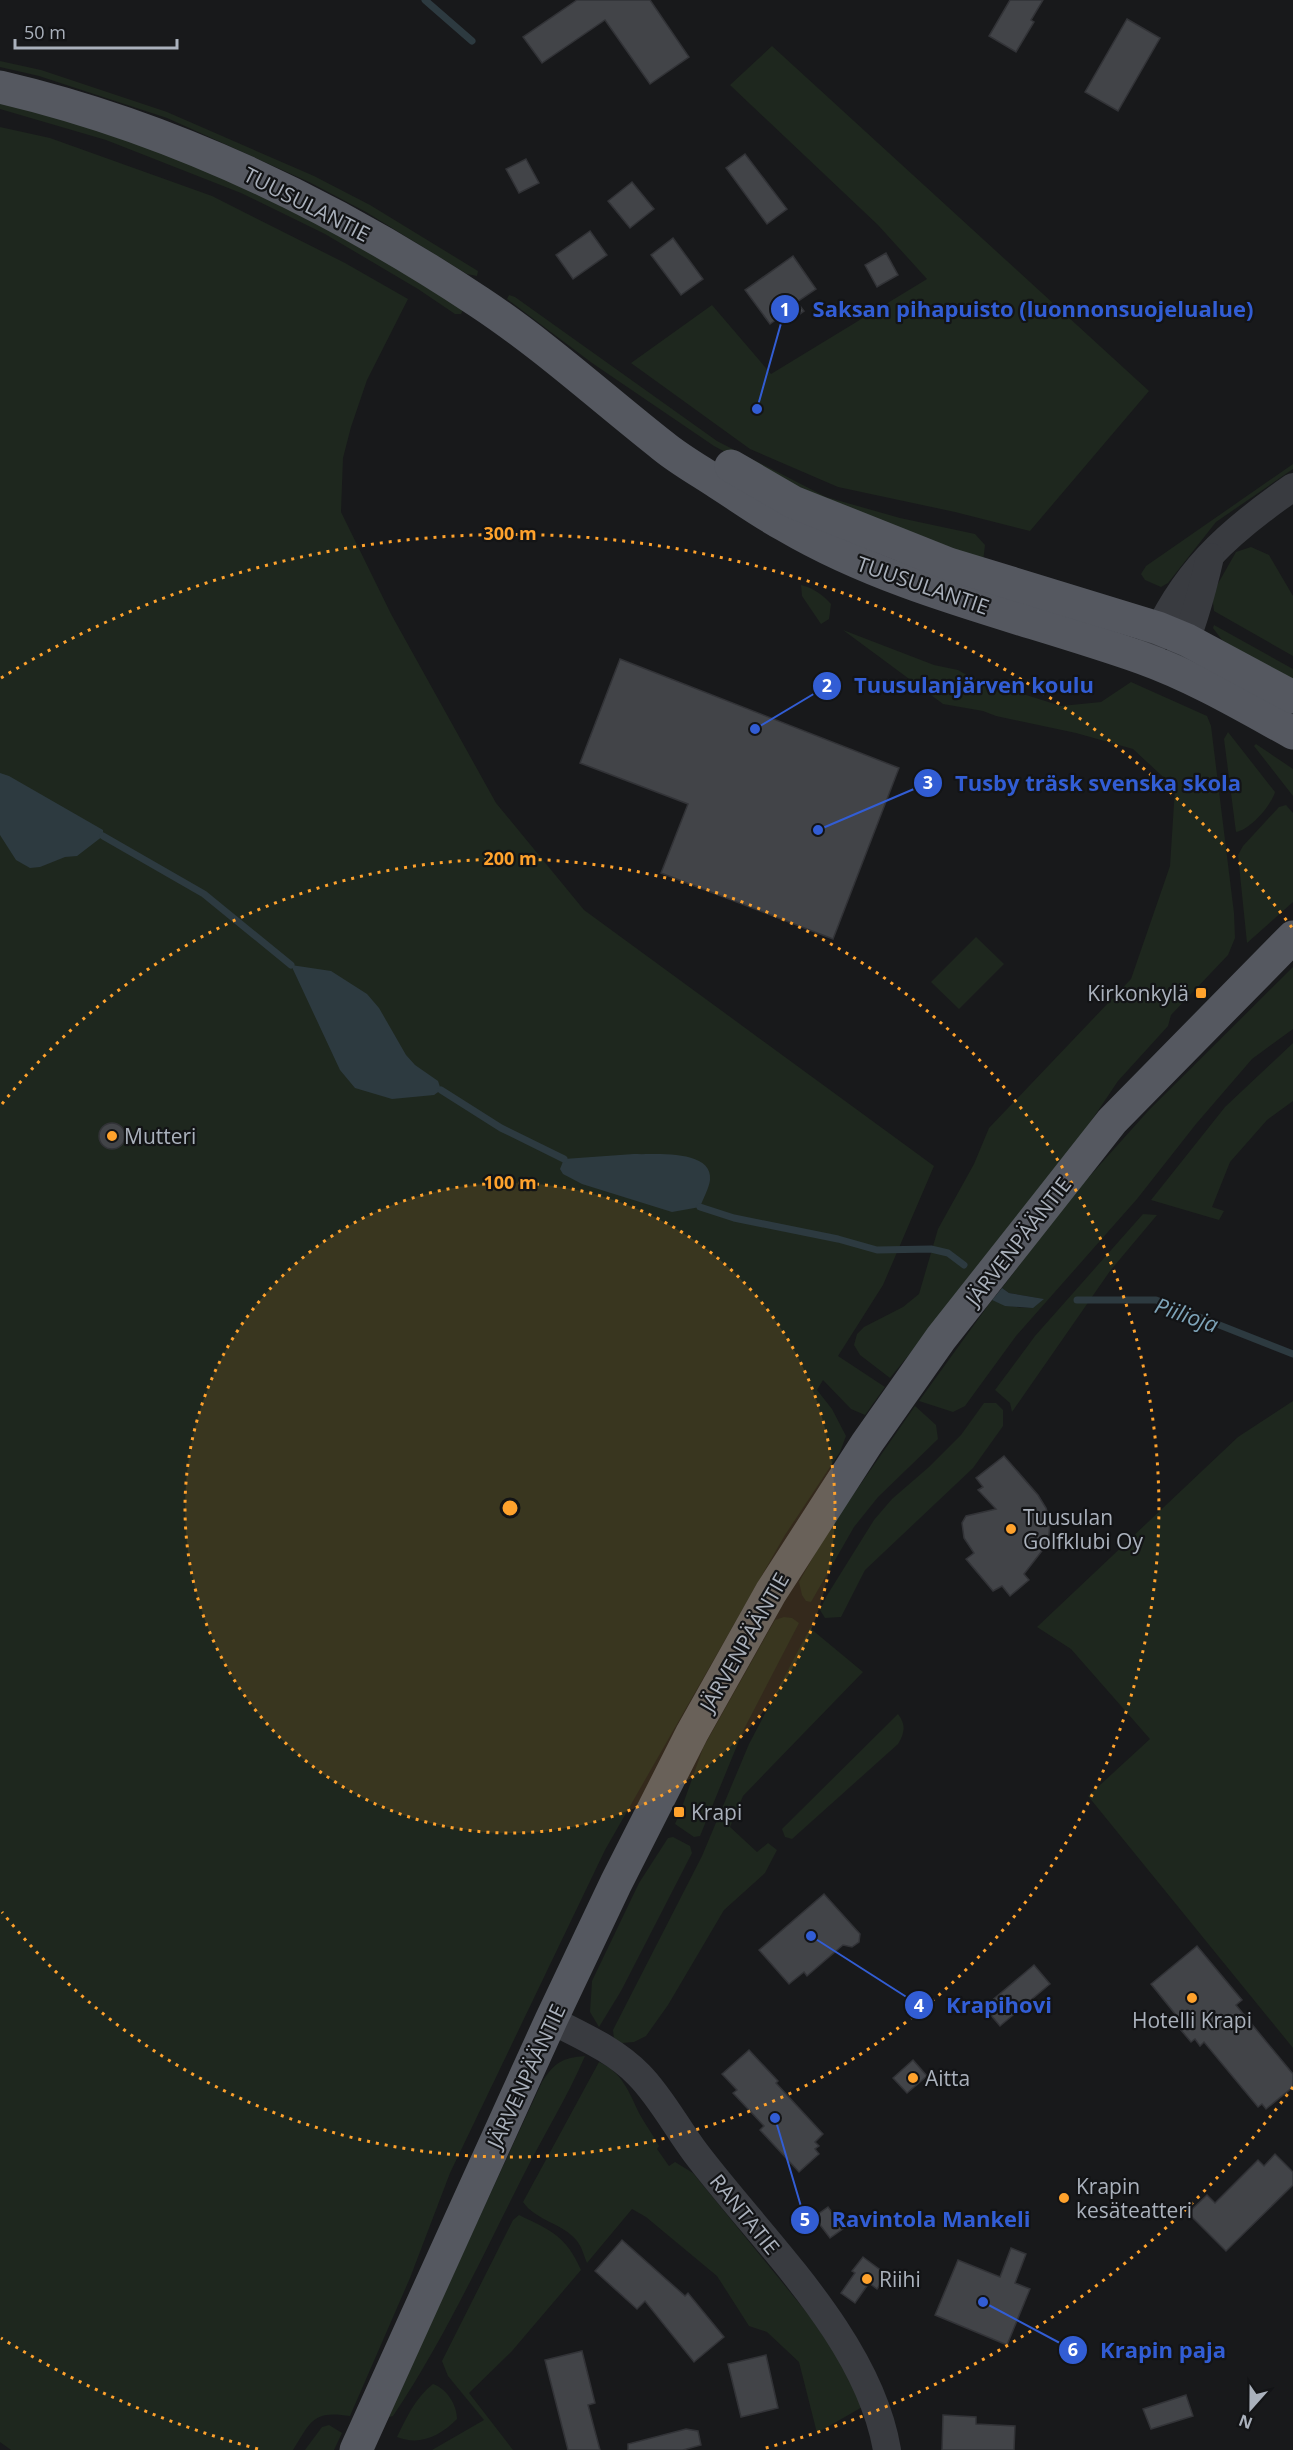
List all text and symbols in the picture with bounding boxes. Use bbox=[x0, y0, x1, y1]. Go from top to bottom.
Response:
scale bar bbox=[15, 12, 177, 50]
text: 50 m bbox=[24, 20, 66, 44]
street label: TUUSULANTIE bbox=[239, 160, 375, 248]
callout: Saksan pihapuisto (luonnonsuojelualue) bbox=[770, 289, 1265, 329]
text: Saksan pihapuisto (luonnonsuojelualue) bbox=[813, 293, 1253, 323]
text: 1 bbox=[780, 297, 790, 321]
text: 300 m bbox=[483, 521, 537, 545]
street label: TUUSULANTIE bbox=[853, 549, 993, 621]
callout: Tuusulanjärven koulu bbox=[812, 666, 1106, 706]
text: Tuusulanjärven koulu bbox=[854, 669, 1094, 699]
text: 2 bbox=[822, 673, 832, 697]
callout: Tusby träsk svenska skola bbox=[913, 763, 1253, 803]
text: Tusby träsk svenska skola bbox=[955, 767, 1241, 797]
text: 3 bbox=[923, 770, 933, 794]
text: 200 m bbox=[483, 846, 537, 870]
place label: Kirkonkylä bbox=[1087, 979, 1189, 1007]
marker: Kirkonkylä bbox=[1194, 986, 1208, 1000]
place label: Mutteri bbox=[124, 1122, 196, 1150]
marker: Mutteri bbox=[105, 1129, 119, 1143]
text: 100 m bbox=[483, 1170, 537, 1194]
street label: JÄRVENPÄÄNTIE bbox=[958, 1171, 1077, 1313]
water label: Piilioja bbox=[1151, 1289, 1223, 1339]
centre of rings bbox=[500, 1498, 520, 1518]
place label: Tuusulan Golfklubi Oy bbox=[1023, 1503, 1143, 1555]
marker: Tuusulan Golfklubi Oy bbox=[1004, 1522, 1018, 1536]
street label: JÄRVENPÄÄNTIE bbox=[692, 1567, 795, 1718]
place label: Krapi bbox=[691, 1798, 742, 1826]
marker: Krapi bbox=[672, 1805, 686, 1819]
callout: Krapihovi bbox=[904, 1985, 1063, 2025]
text: Krapihovi bbox=[946, 1989, 1052, 2019]
marker: Hotelli Krapi bbox=[1185, 1991, 1199, 2005]
text: 4 bbox=[914, 1993, 924, 2017]
street label: JÄRVENPÄÄNTIE bbox=[480, 1999, 572, 2154]
place label: Hotelli Krapi bbox=[1132, 2006, 1252, 2034]
place label: Aitta bbox=[925, 2064, 970, 2092]
marker: Aitta bbox=[906, 2071, 920, 2085]
street label: RANTATIE bbox=[704, 2168, 786, 2260]
place label: Krapin kesäteatteri bbox=[1076, 2172, 1192, 2224]
marker: Krapin kesäteatteri bbox=[1057, 2191, 1071, 2205]
callout: Ravintola Mankeli bbox=[790, 2200, 1043, 2240]
text: Ravintola Mankeli bbox=[832, 2203, 1030, 2233]
text: 5 bbox=[800, 2207, 810, 2231]
place label: Riihi bbox=[879, 2265, 921, 2293]
marker: Riihi bbox=[860, 2272, 874, 2286]
callout: Krapin paja bbox=[1058, 2330, 1238, 2370]
text: Krapin paja bbox=[1100, 2334, 1226, 2364]
text: 6 bbox=[1068, 2337, 1078, 2361]
north arrow bbox=[1221, 2378, 1281, 2438]
text: N bbox=[1236, 2409, 1256, 2435]

